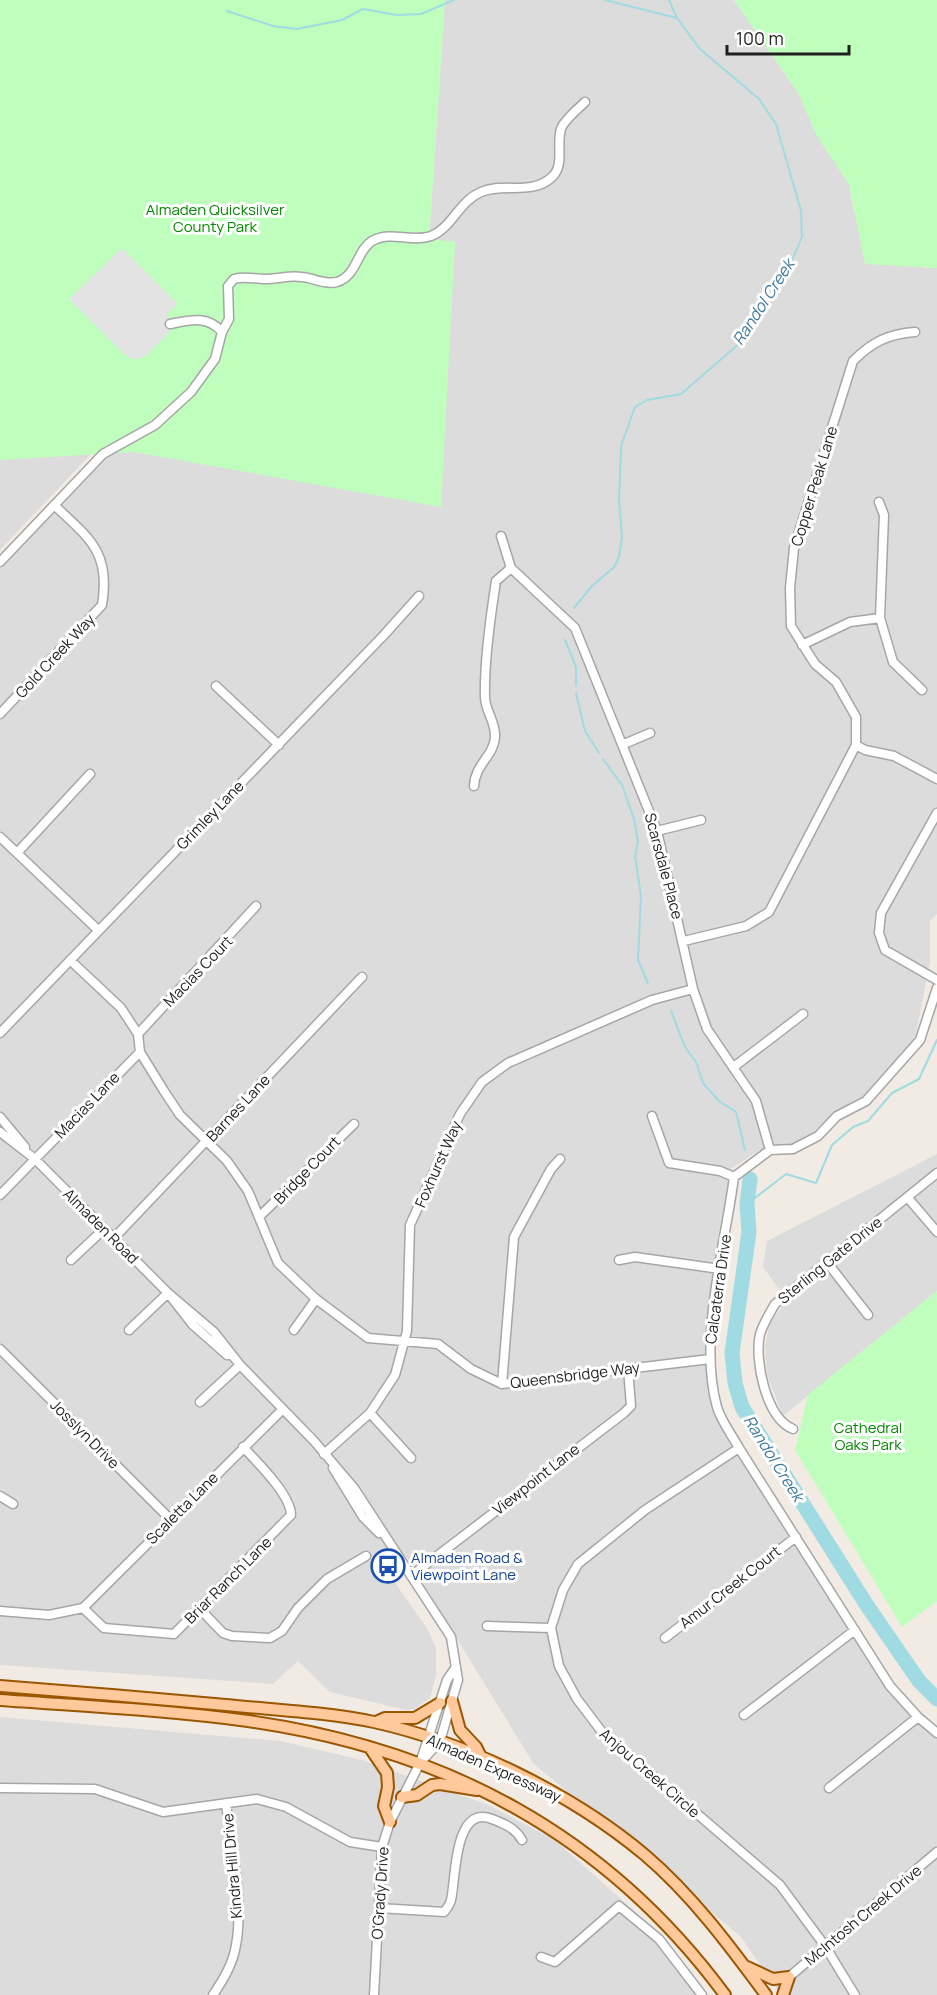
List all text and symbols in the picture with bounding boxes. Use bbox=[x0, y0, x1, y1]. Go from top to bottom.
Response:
scale bar bbox=[727, 18, 848, 56]
text: 100 m bbox=[736, 26, 784, 50]
park label: Almaden Quicksilver County Park bbox=[146, 199, 285, 237]
water label: Randol Creek bbox=[727, 253, 800, 349]
street label: Copper Peak Lane bbox=[786, 423, 842, 549]
street label: Gold Creek Way bbox=[11, 609, 100, 703]
street label: Grimley Lane bbox=[172, 776, 249, 854]
street label: Scarsdale Place bbox=[640, 811, 688, 922]
street label: Macias Court bbox=[159, 931, 237, 1011]
street label: Macias Lane bbox=[50, 1067, 124, 1143]
street label: Barnes Lane bbox=[201, 1070, 275, 1146]
street label: Foxhurst Way bbox=[410, 1117, 467, 1211]
street label: Bridge Court bbox=[269, 1131, 345, 1209]
street label: Almaden Road bbox=[59, 1184, 143, 1268]
street label: Sterling Gate Drive bbox=[774, 1211, 887, 1309]
street label: Calcaterra Drive bbox=[700, 1233, 736, 1345]
street label: Queensbridge Way bbox=[509, 1357, 641, 1393]
street label: Josslyn Drive bbox=[46, 1395, 124, 1473]
water label: Randol Creek bbox=[739, 1411, 810, 1507]
park label: Cathedral Oaks Park bbox=[834, 1417, 902, 1455]
street label: Viewpoint Lane bbox=[488, 1438, 584, 1520]
street label: Scaletta Lane bbox=[141, 1467, 223, 1549]
street label: Briar Ranch Lane bbox=[180, 1532, 276, 1628]
street label: Amur Creek Court bbox=[675, 1541, 785, 1633]
place label: Almaden Road & Viewpoint Lane bbox=[411, 1547, 523, 1585]
bus stop icon: Almaden Road & Viewpoint Lane bbox=[370, 1548, 406, 1584]
street label: Anjou Creek Circle bbox=[595, 1723, 705, 1823]
street label: Almaden Expressway bbox=[423, 1729, 565, 1807]
street label: Kindra Hill Drive bbox=[217, 1812, 247, 1919]
street label: O'Grady Drive bbox=[366, 1846, 394, 1940]
street label: McIntosh Creek Drive bbox=[800, 1860, 926, 1970]

